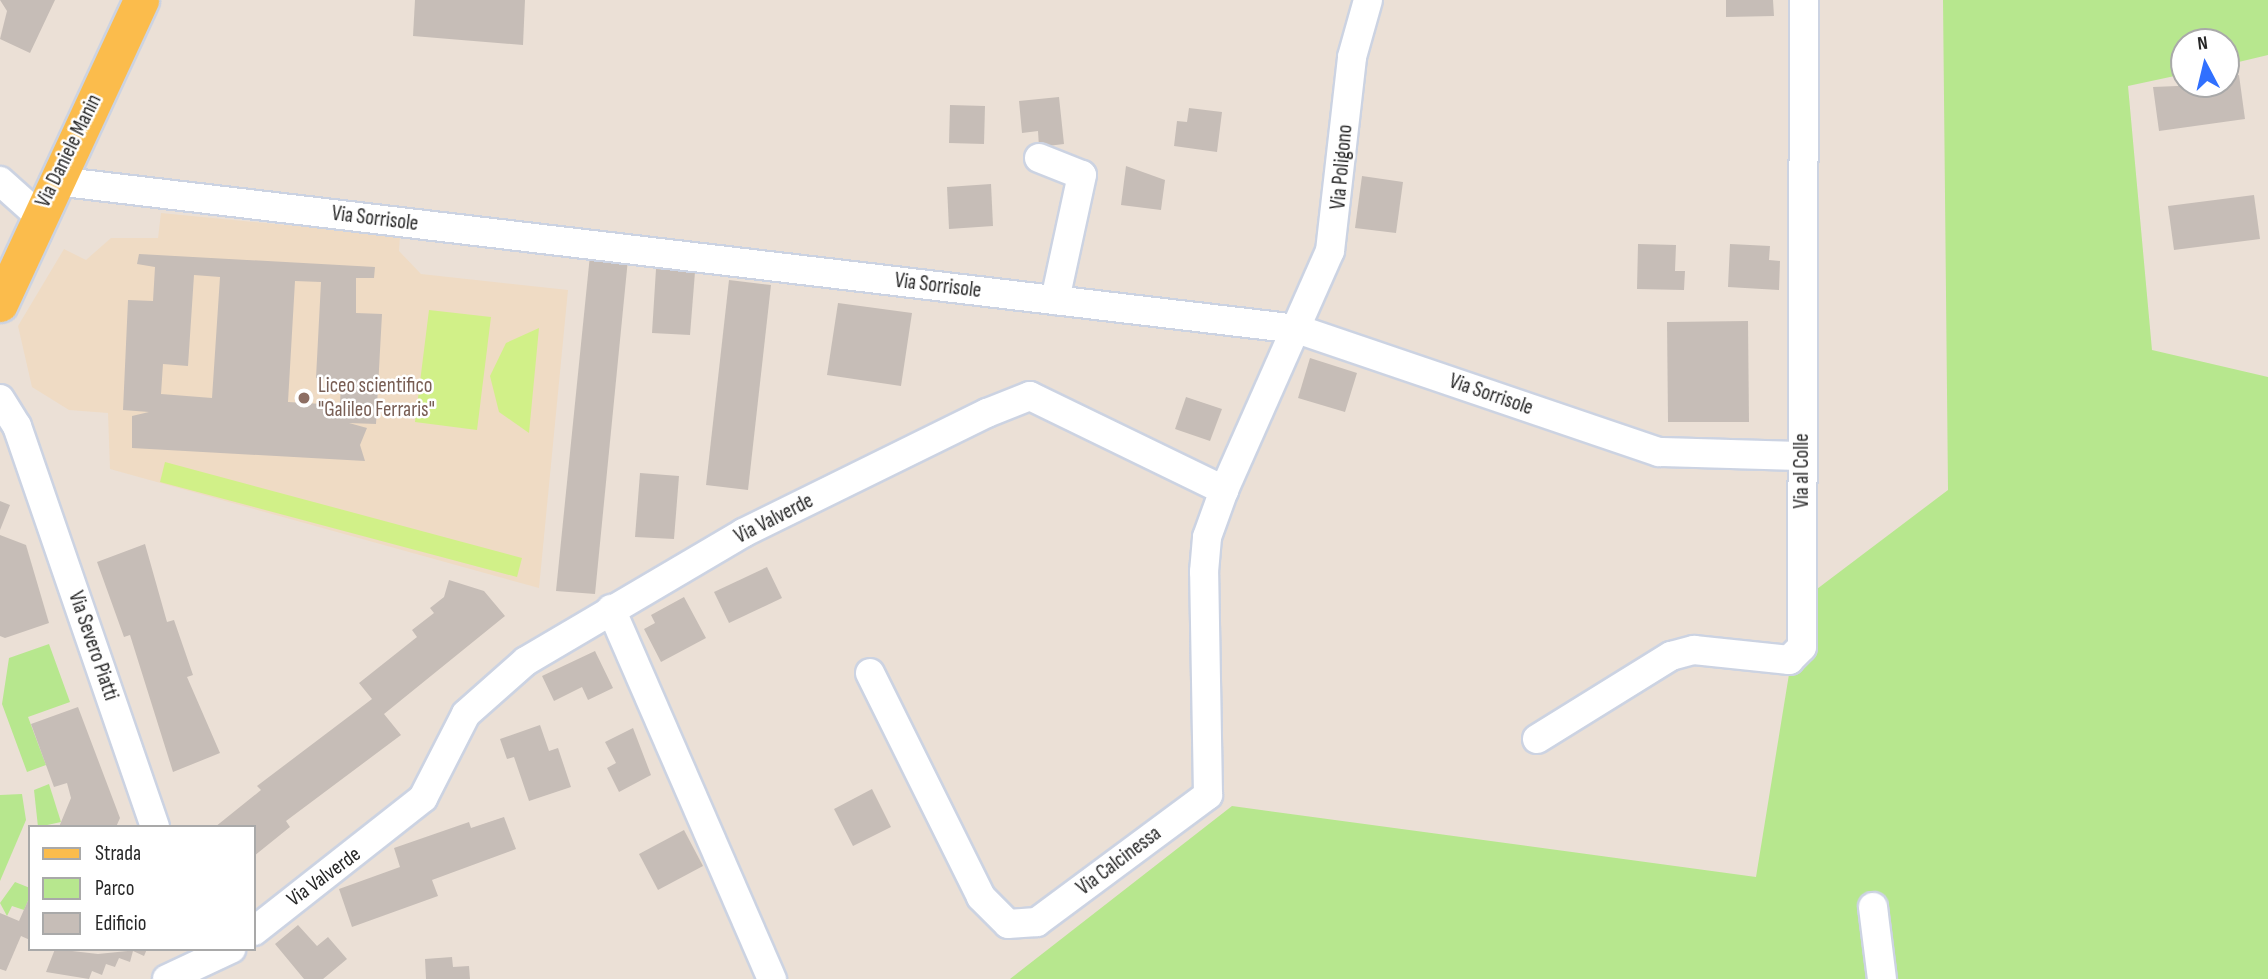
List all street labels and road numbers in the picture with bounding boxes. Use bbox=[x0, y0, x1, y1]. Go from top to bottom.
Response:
street label: Via Daniele Manin bbox=[31, 90, 107, 212]
street label: Via Poligono bbox=[1326, 123, 1358, 211]
street label: Via Sorrisole bbox=[330, 201, 420, 237]
street label: Via Sorrisole bbox=[893, 268, 983, 304]
street label: Via Sorrisole bbox=[1446, 369, 1536, 421]
street label: Via al Colle bbox=[1789, 433, 1815, 509]
street label: Via Valverde bbox=[730, 489, 818, 549]
street label: Via Severo Piatti bbox=[63, 588, 123, 704]
street label: Via Calcinessa bbox=[1072, 821, 1166, 901]
street label: Via Valverde bbox=[282, 842, 366, 912]

